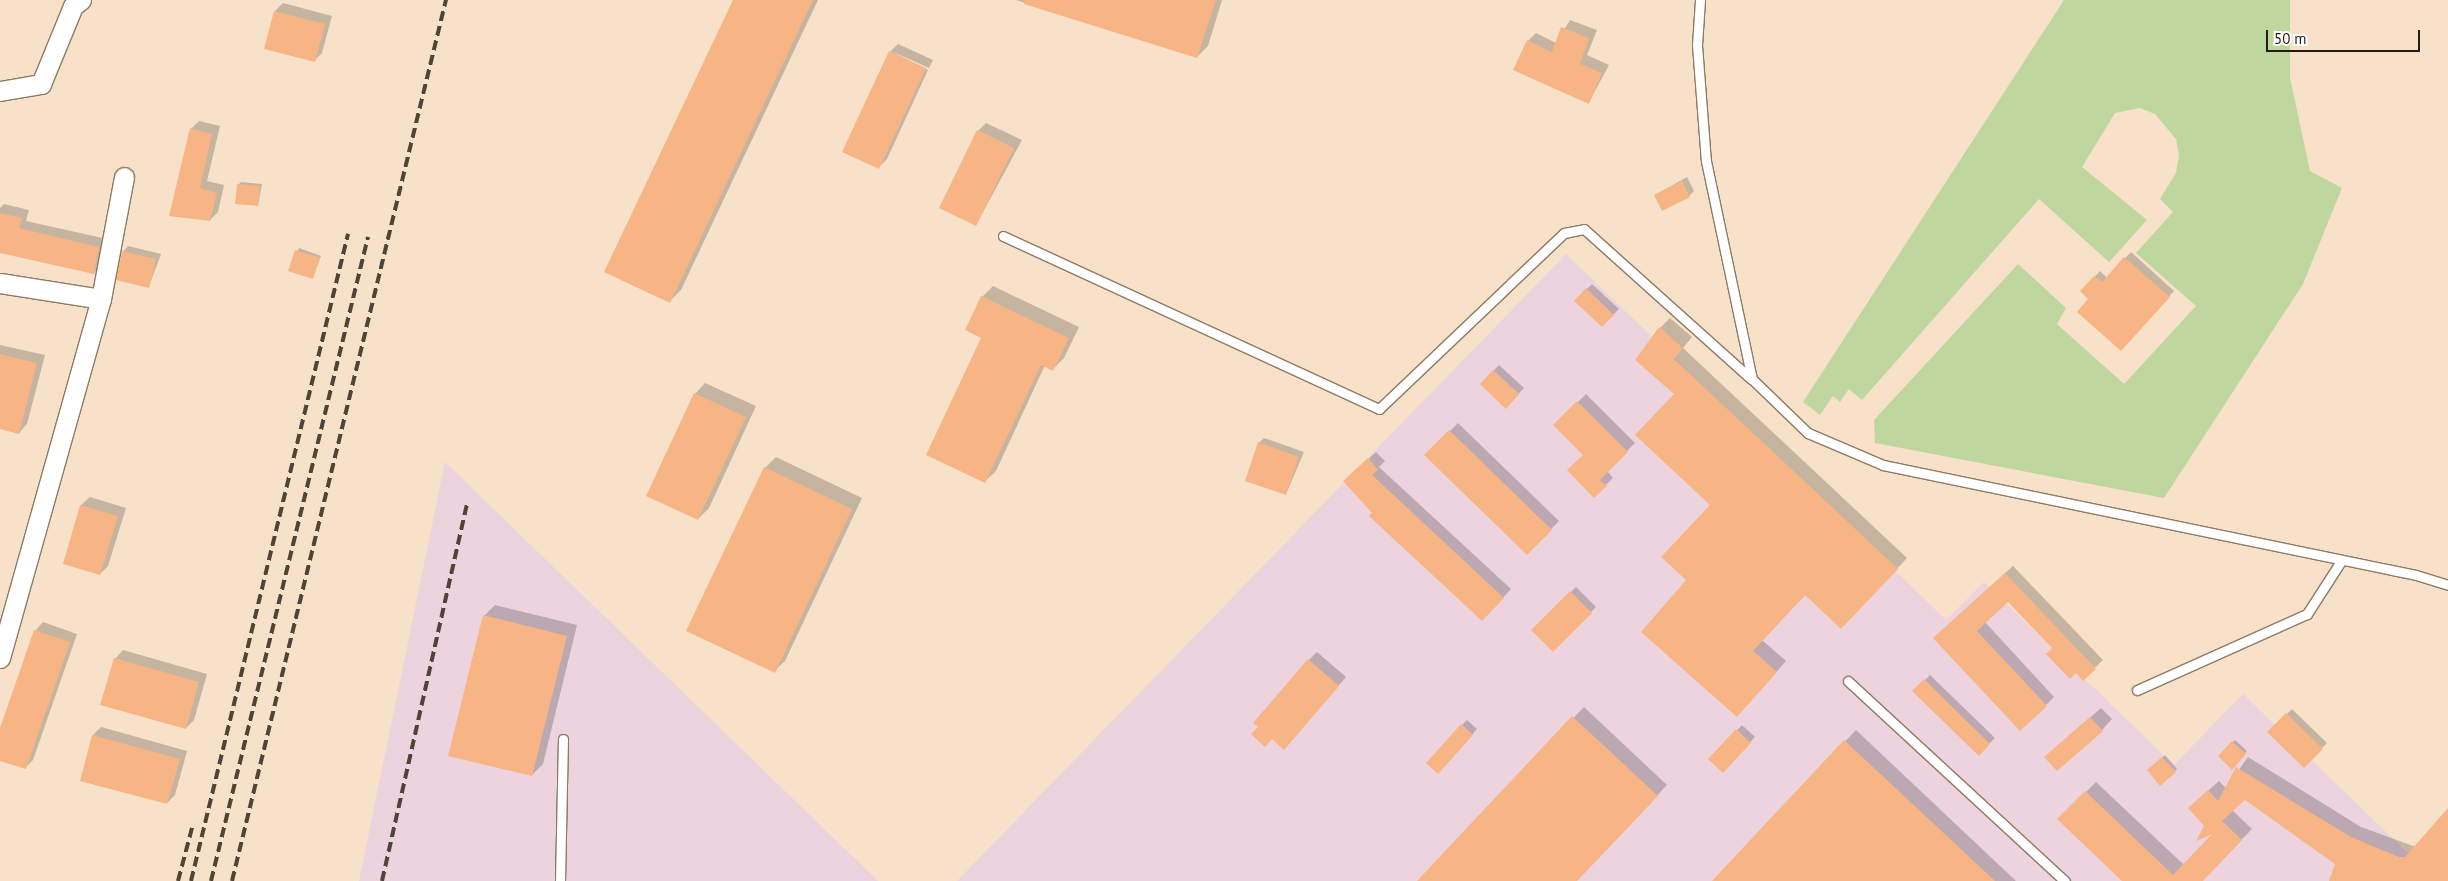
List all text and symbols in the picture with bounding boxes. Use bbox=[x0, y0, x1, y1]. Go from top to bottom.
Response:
scale bar bbox=[2268, 20, 2422, 52]
text: 50 m bbox=[2274, 29, 2307, 48]

